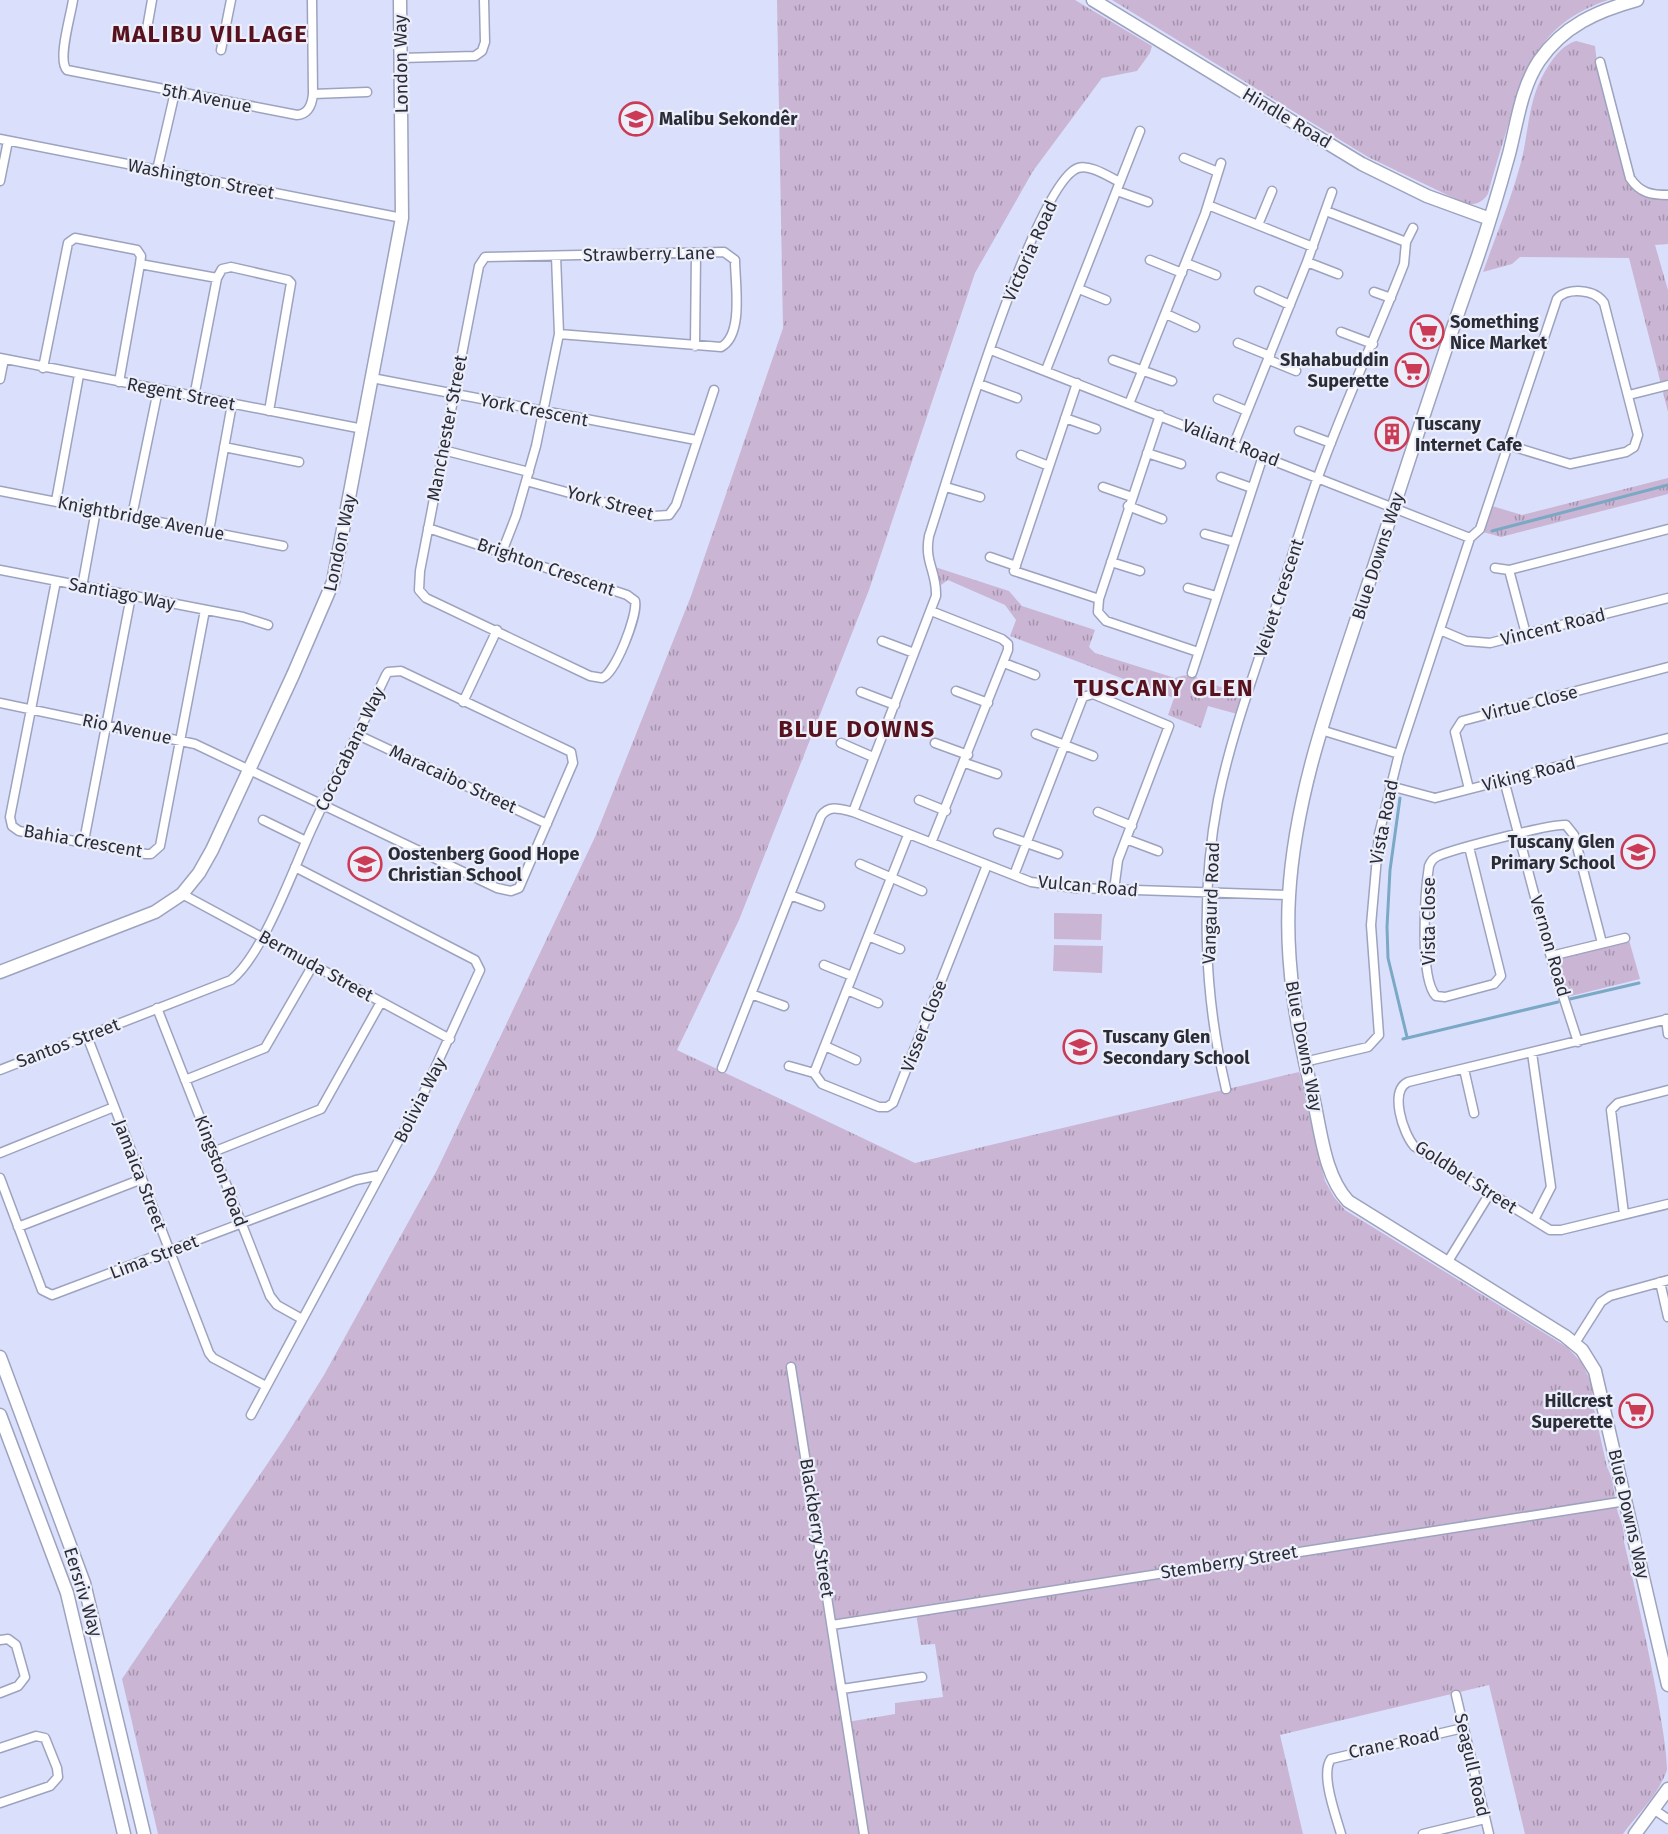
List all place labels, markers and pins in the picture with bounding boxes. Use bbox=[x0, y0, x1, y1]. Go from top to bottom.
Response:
school or university icon: Malibu Sekondêr bbox=[618, 101, 654, 137]
place label: Malibu Sekondêr bbox=[659, 108, 798, 130]
place label: Something Nice Market bbox=[1450, 311, 1548, 354]
supermarket icon: Something Nice Market bbox=[1409, 314, 1445, 350]
place label: Shahabuddin Superette bbox=[1280, 349, 1389, 392]
supermarket icon: Shahabuddin Superette bbox=[1394, 352, 1430, 388]
place label: Tuscany Internet Cafe bbox=[1415, 413, 1522, 456]
building icon: Tuscany Internet Cafe bbox=[1374, 416, 1410, 452]
place label: Tuscany Glen Primary School bbox=[1491, 831, 1616, 874]
school or university icon: Tuscany Glen Primary School bbox=[1620, 834, 1656, 870]
place label: Oostenberg Good Hope Christian School bbox=[388, 843, 579, 886]
school or university icon: Oostenberg Good Hope Christian School bbox=[347, 846, 383, 882]
place label: Tuscany Glen Secondary School bbox=[1103, 1026, 1250, 1069]
school or university icon: Tuscany Glen Secondary School bbox=[1062, 1029, 1098, 1065]
place label: Hillcrest Superette bbox=[1532, 1390, 1614, 1433]
supermarket icon: Hillcrest Superette bbox=[1618, 1393, 1654, 1429]

